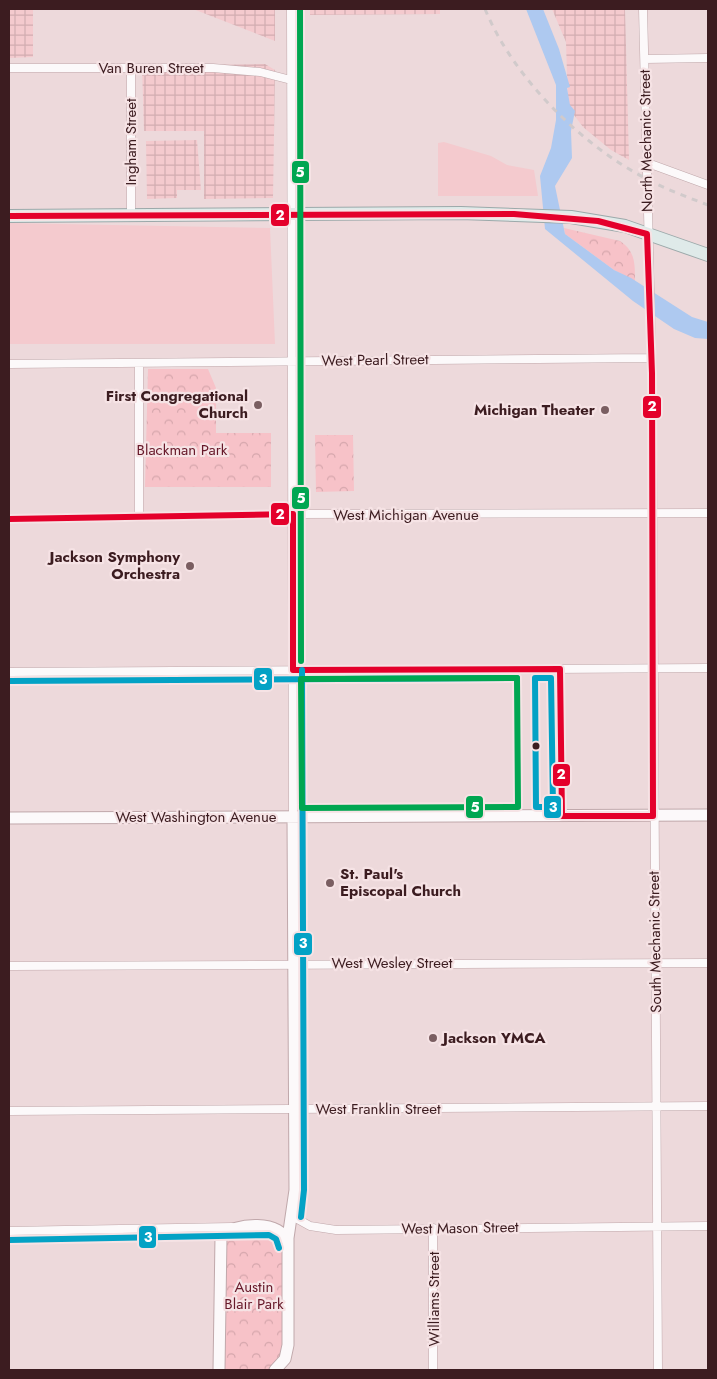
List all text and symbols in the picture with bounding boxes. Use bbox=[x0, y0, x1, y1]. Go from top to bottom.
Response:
street label: Van Buren Street bbox=[98, 57, 204, 79]
street label: North Mechanic Street bbox=[634, 69, 658, 212]
street label: Ingham Street bbox=[120, 98, 142, 186]
line badge: 5 bbox=[291, 160, 310, 184]
text: 5 bbox=[295, 162, 305, 182]
line badge: 2 bbox=[270, 203, 290, 227]
text: 2 bbox=[275, 205, 285, 225]
street label: West Pearl Street bbox=[321, 348, 429, 372]
place label: First Congregational Church bbox=[106, 385, 248, 424]
line badge: 2 bbox=[642, 395, 662, 419]
text: 2 bbox=[647, 396, 657, 416]
marker: First Congregational Church bbox=[252, 399, 264, 411]
place label: Michigan Theater bbox=[474, 399, 596, 421]
marker: Michigan Theater bbox=[599, 404, 611, 416]
park label: Blackman Park bbox=[137, 439, 228, 461]
line badge: 5 bbox=[291, 486, 310, 510]
text: 5 bbox=[296, 488, 306, 508]
line badge: 2 bbox=[270, 502, 290, 526]
text: 2 bbox=[275, 504, 285, 524]
street label: West Michigan Avenue bbox=[333, 504, 479, 526]
place label: Jackson Symphony Orchestra bbox=[47, 546, 180, 585]
marker: Jackson Symphony Orchestra bbox=[184, 560, 196, 572]
line badge: 3 bbox=[253, 667, 273, 691]
text: 3 bbox=[259, 669, 268, 689]
unlabelled marker bbox=[531, 741, 541, 751]
line badge: 2 bbox=[552, 763, 571, 787]
text: 2 bbox=[556, 764, 566, 784]
line badge: 5 bbox=[465, 795, 484, 819]
line badge: 3 bbox=[543, 795, 562, 819]
text: 5 bbox=[470, 797, 480, 817]
text: 3 bbox=[549, 797, 558, 817]
street label: West Washington Avenue bbox=[115, 806, 277, 828]
place label: St. Paul's Episcopal Church bbox=[340, 863, 461, 902]
street label: South Mechanic Street bbox=[643, 871, 667, 1013]
marker: St. Paul's Episcopal Church bbox=[324, 877, 336, 889]
line badge: 3 bbox=[293, 932, 313, 956]
text: 3 bbox=[299, 933, 308, 953]
street label: West Wesley Street bbox=[332, 952, 453, 974]
place label: Jackson YMCA bbox=[440, 1027, 546, 1049]
marker: Jackson YMCA bbox=[427, 1032, 439, 1044]
street label: West Franklin Street bbox=[315, 1098, 441, 1120]
street label: West Mason Street bbox=[401, 1216, 519, 1240]
line badge: 3 bbox=[138, 1225, 157, 1249]
text: 3 bbox=[144, 1227, 153, 1247]
street label: Williams Street bbox=[423, 1251, 445, 1346]
park label: Austin Blair Park bbox=[224, 1276, 284, 1315]

